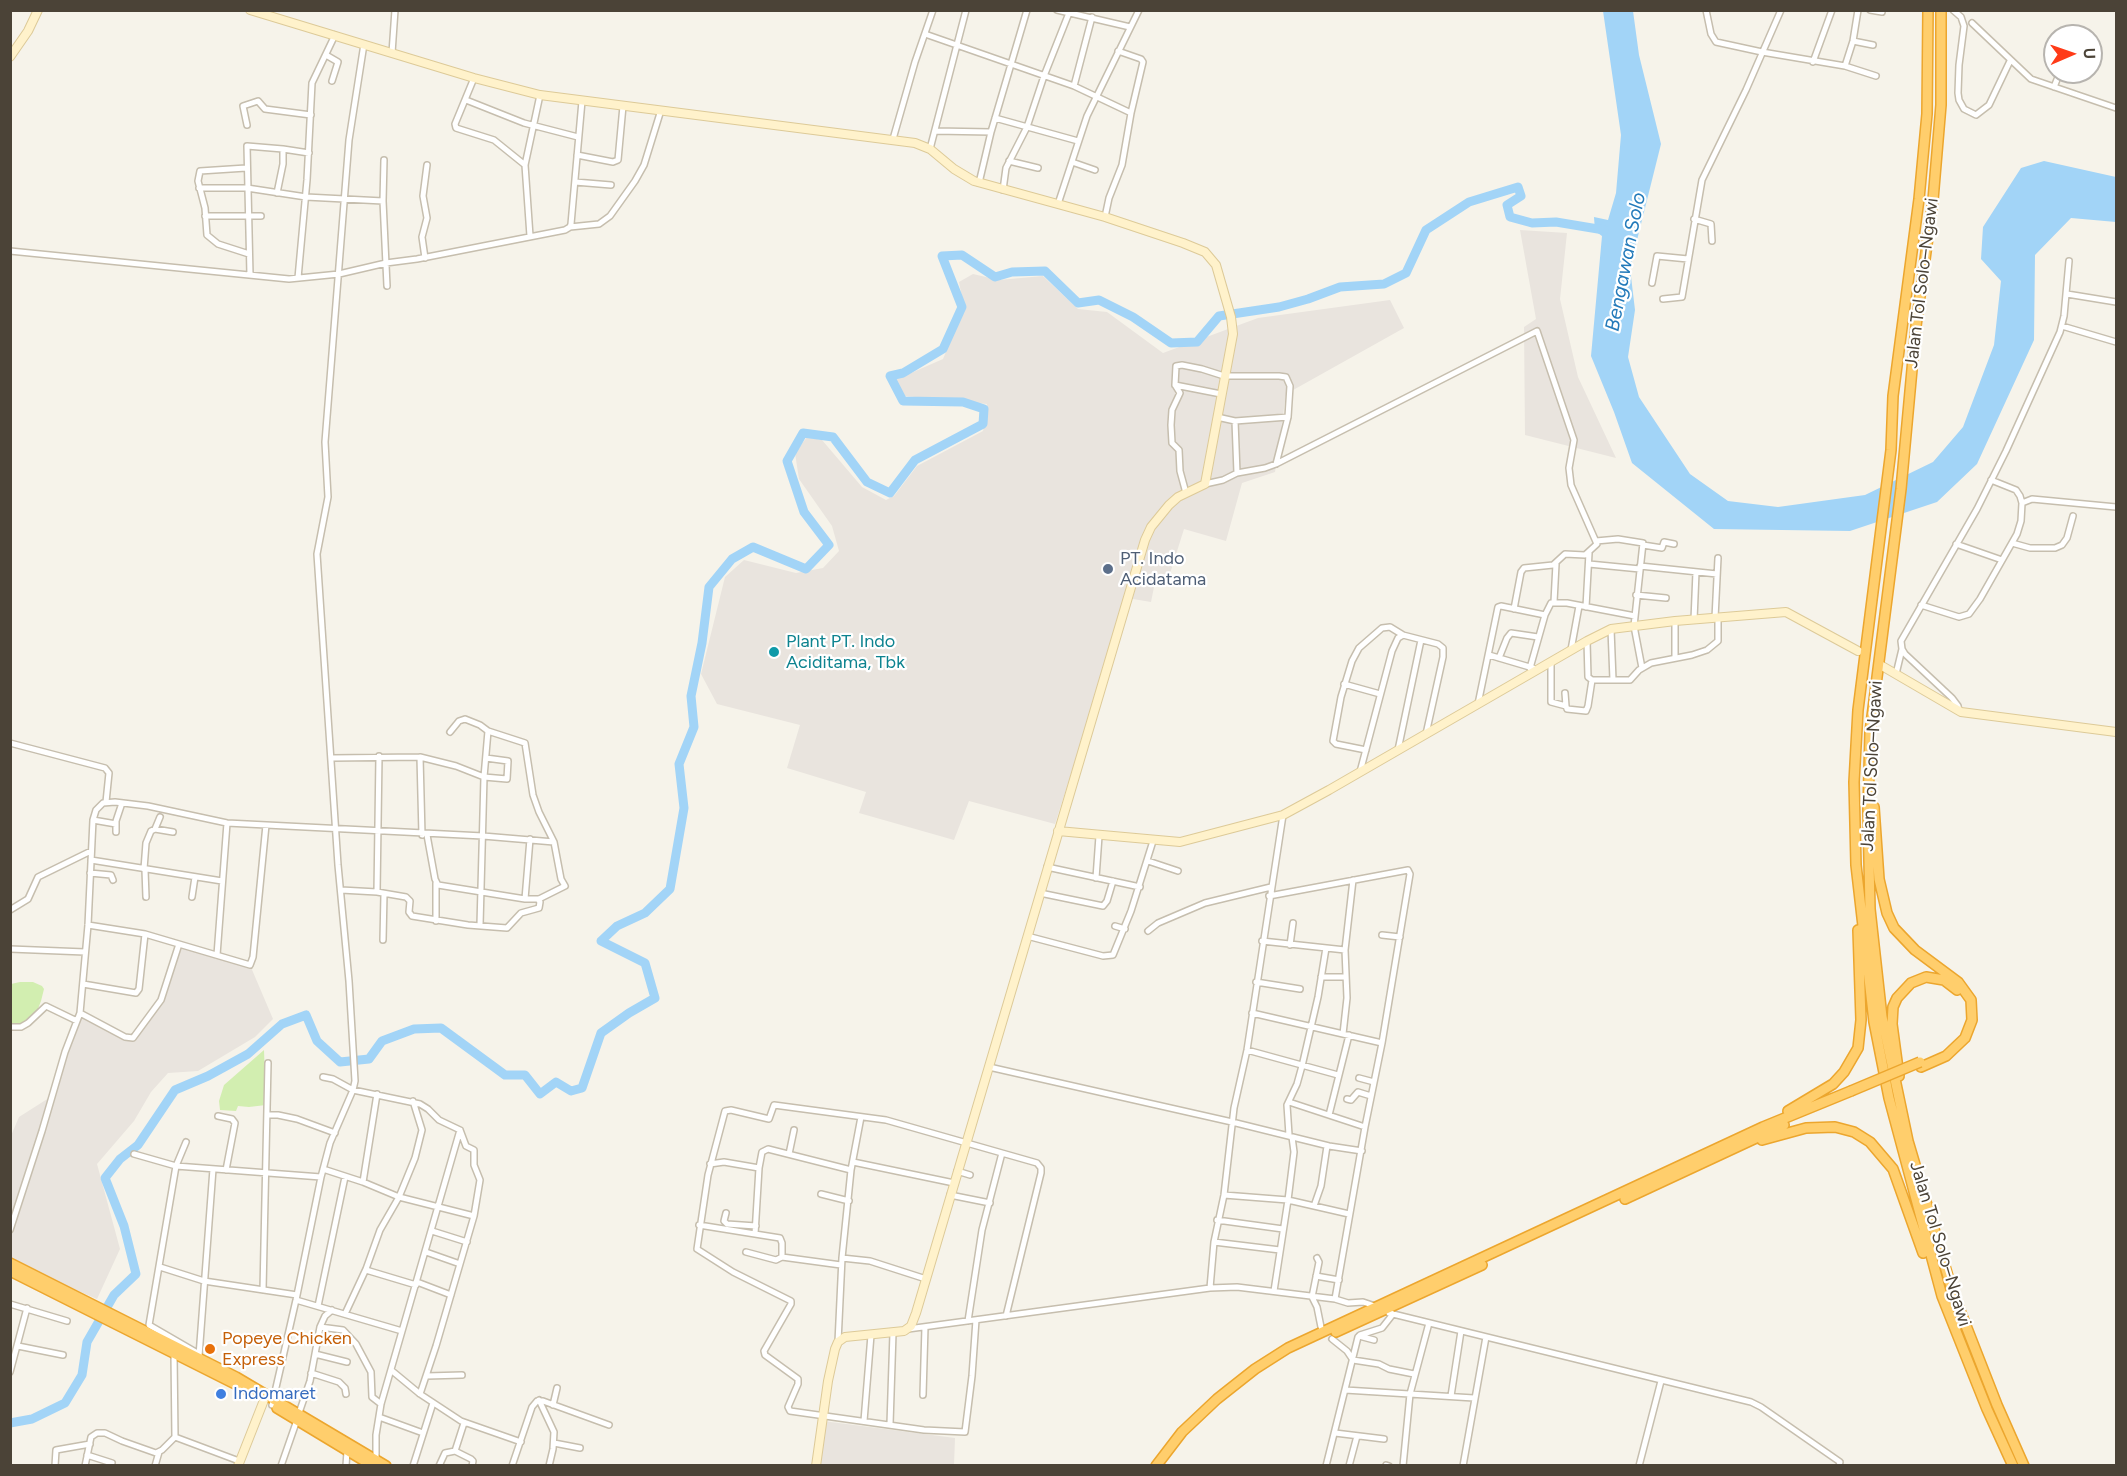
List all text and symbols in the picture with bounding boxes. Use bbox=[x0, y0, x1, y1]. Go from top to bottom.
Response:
north arrow bbox=[2043, 24, 2103, 84]
text: U bbox=[2080, 47, 2099, 59]
water label: Bengawan Solo bbox=[1601, 190, 1651, 334]
street label: Jalan Tol Solo–Ngawi bbox=[1901, 197, 1943, 369]
place label: PT. Indo Acidatama bbox=[1120, 548, 1206, 590]
marker: PT. Indo Acidatama bbox=[1101, 562, 1115, 576]
place label: Plant PT. Indo Aciditama, Tbk bbox=[786, 631, 905, 674]
marker: Plant PT. Indo Aciditama, Tbk bbox=[767, 645, 781, 659]
street label: Jalan Tol Solo–Ngawi bbox=[1857, 680, 1887, 852]
street label: Jalan Tol Solo–Ngawi bbox=[1905, 1159, 1975, 1329]
place label: Popeye Chicken Express bbox=[222, 1328, 352, 1370]
marker: Popeye Chicken Express bbox=[203, 1342, 217, 1356]
place label: Indomaret bbox=[233, 1383, 316, 1405]
marker: Indomaret bbox=[214, 1387, 228, 1401]

